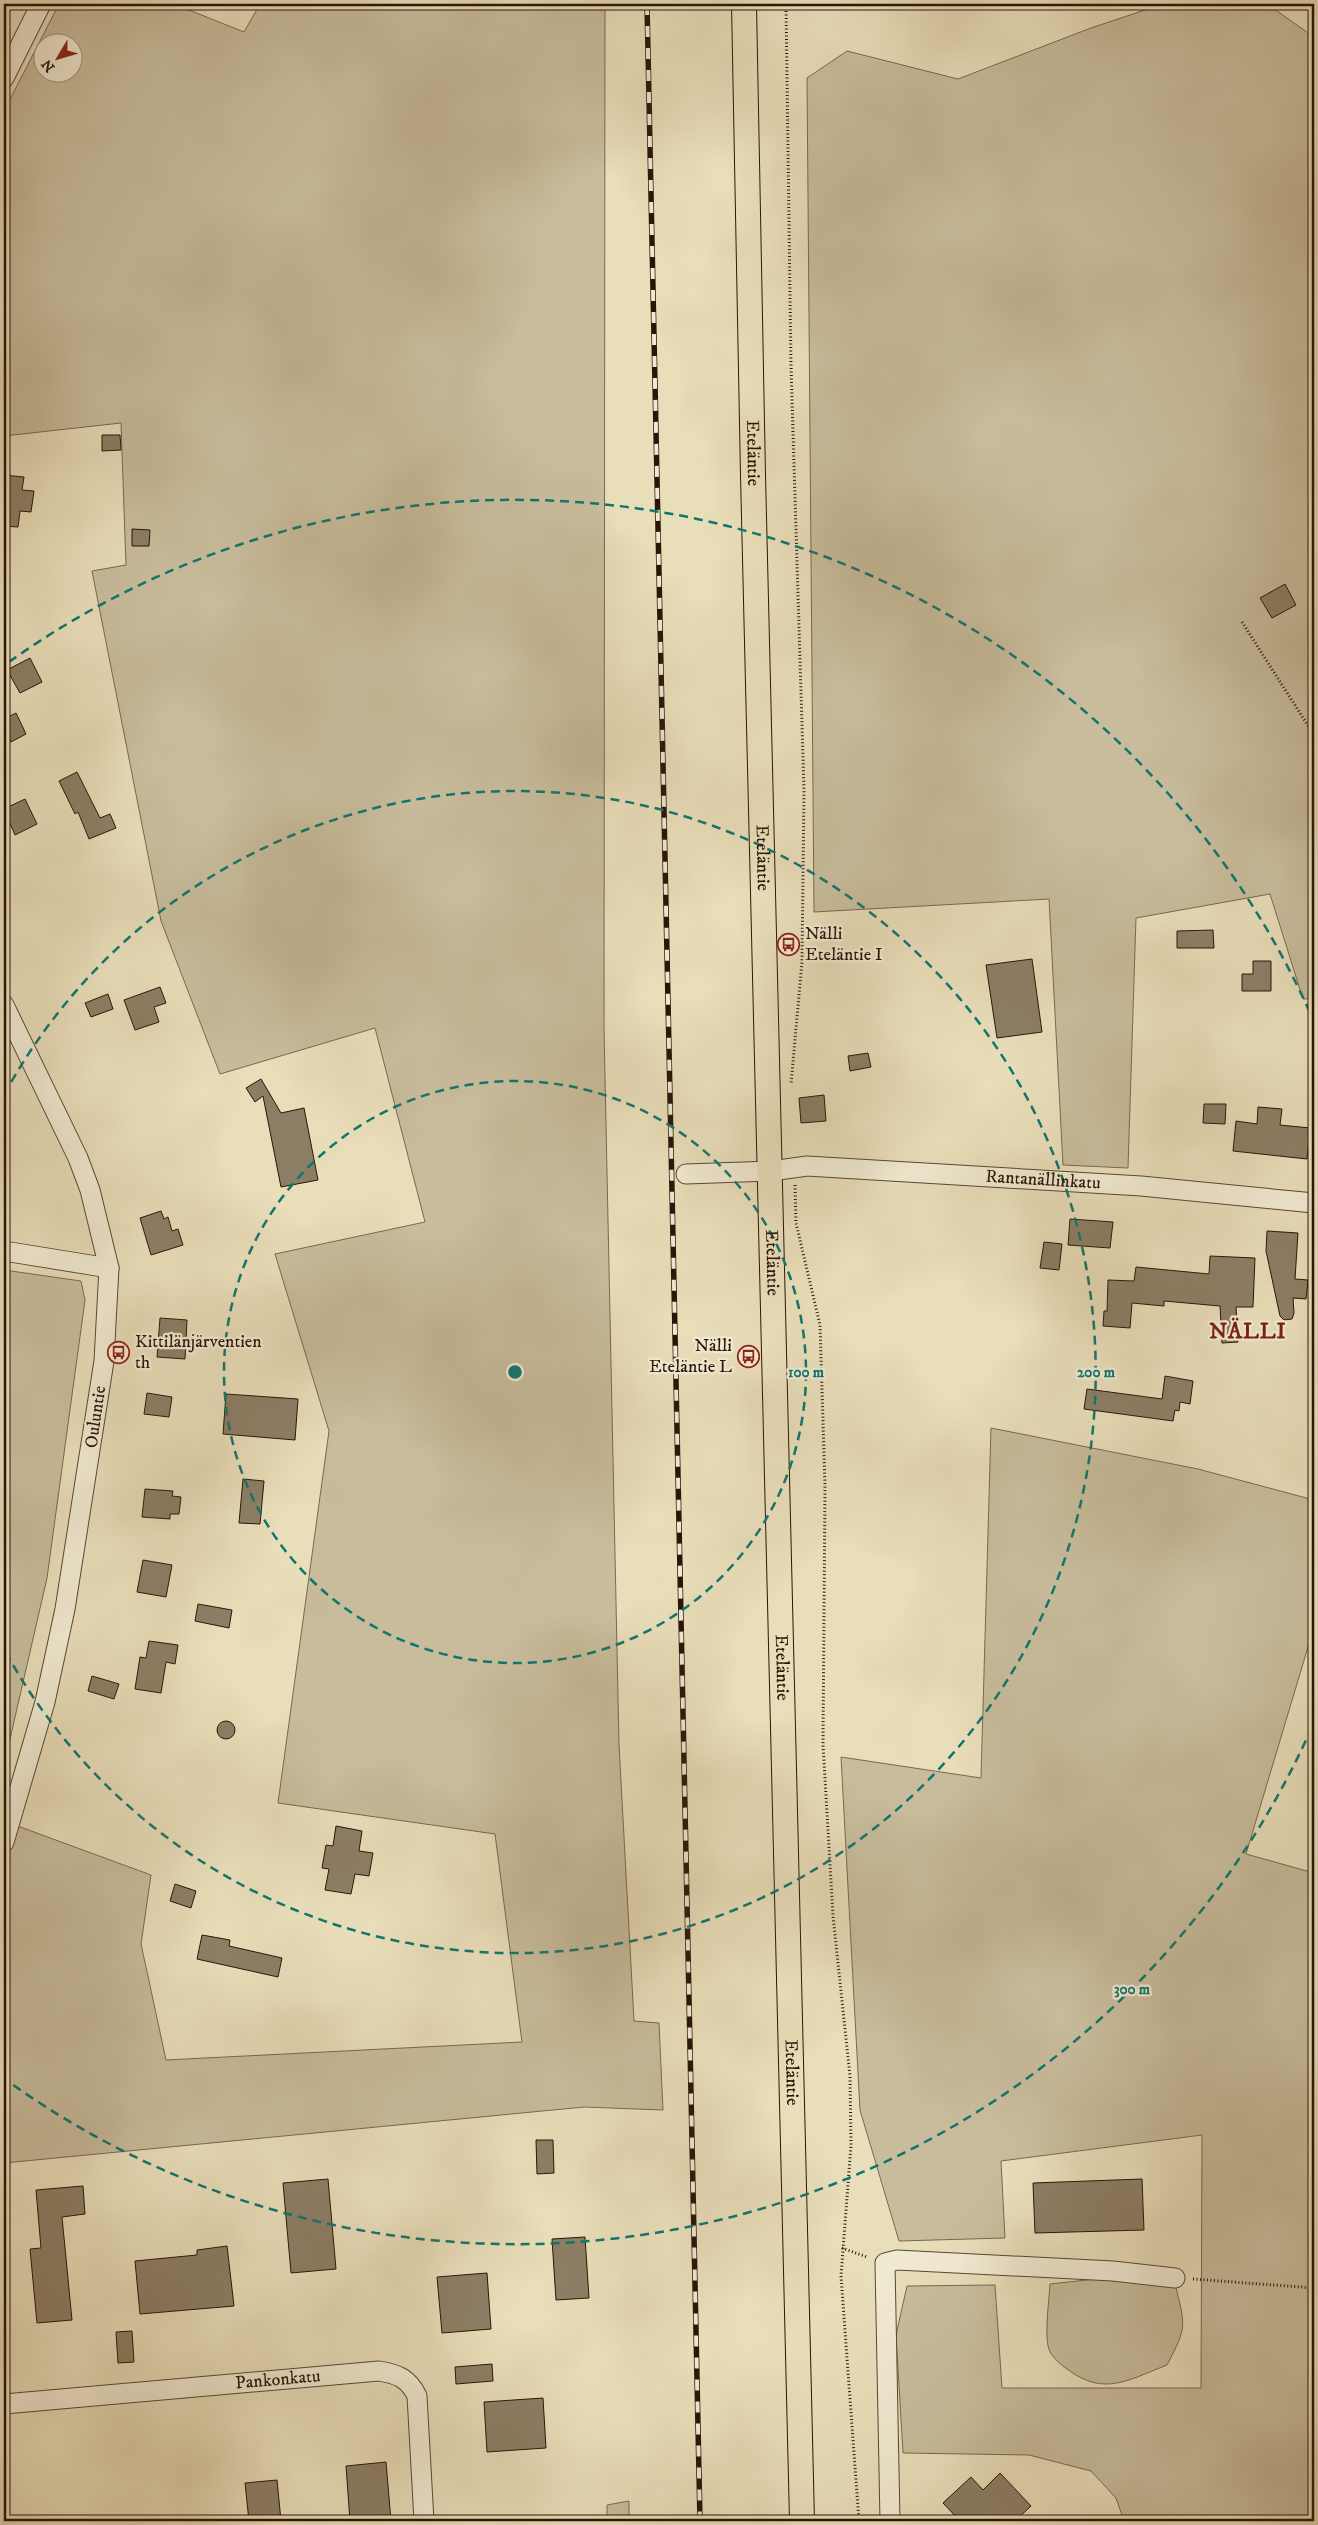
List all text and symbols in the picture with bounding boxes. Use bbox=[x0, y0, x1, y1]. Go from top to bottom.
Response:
north arrow bbox=[32, 32, 82, 82]
text: N bbox=[38, 55, 59, 75]
street label: Eteläntie bbox=[741, 420, 764, 486]
street label: Eteläntie bbox=[750, 824, 774, 891]
place label: Nälli Eteläntie I bbox=[805, 923, 882, 966]
bus stop icon: Nälli Eteläntie I bbox=[777, 932, 801, 956]
street label: Rantanällinkatu bbox=[985, 1166, 1102, 1195]
street label: Eteläntie bbox=[760, 1229, 784, 1296]
district label: NÄLLI bbox=[1209, 1317, 1287, 1345]
place label: Kittilänjärventien th bbox=[135, 1331, 262, 1374]
place label: Nälli Eteläntie L bbox=[649, 1335, 732, 1378]
bus stop icon: Kittilänjärventien th bbox=[107, 1340, 131, 1364]
bus stop icon: Nälli Eteläntie L bbox=[736, 1344, 760, 1368]
centre of rings bbox=[506, 1363, 524, 1381]
text: 100 m bbox=[788, 1363, 825, 1382]
text: 200 m bbox=[1077, 1363, 1116, 1382]
street label: Ouluntie bbox=[81, 1384, 111, 1450]
street label: Eteläntie bbox=[770, 1634, 793, 1701]
text: 300 m bbox=[1114, 1980, 1151, 1999]
street label: Eteläntie bbox=[779, 2039, 803, 2106]
street label: Pankonkatu bbox=[234, 2365, 322, 2395]

